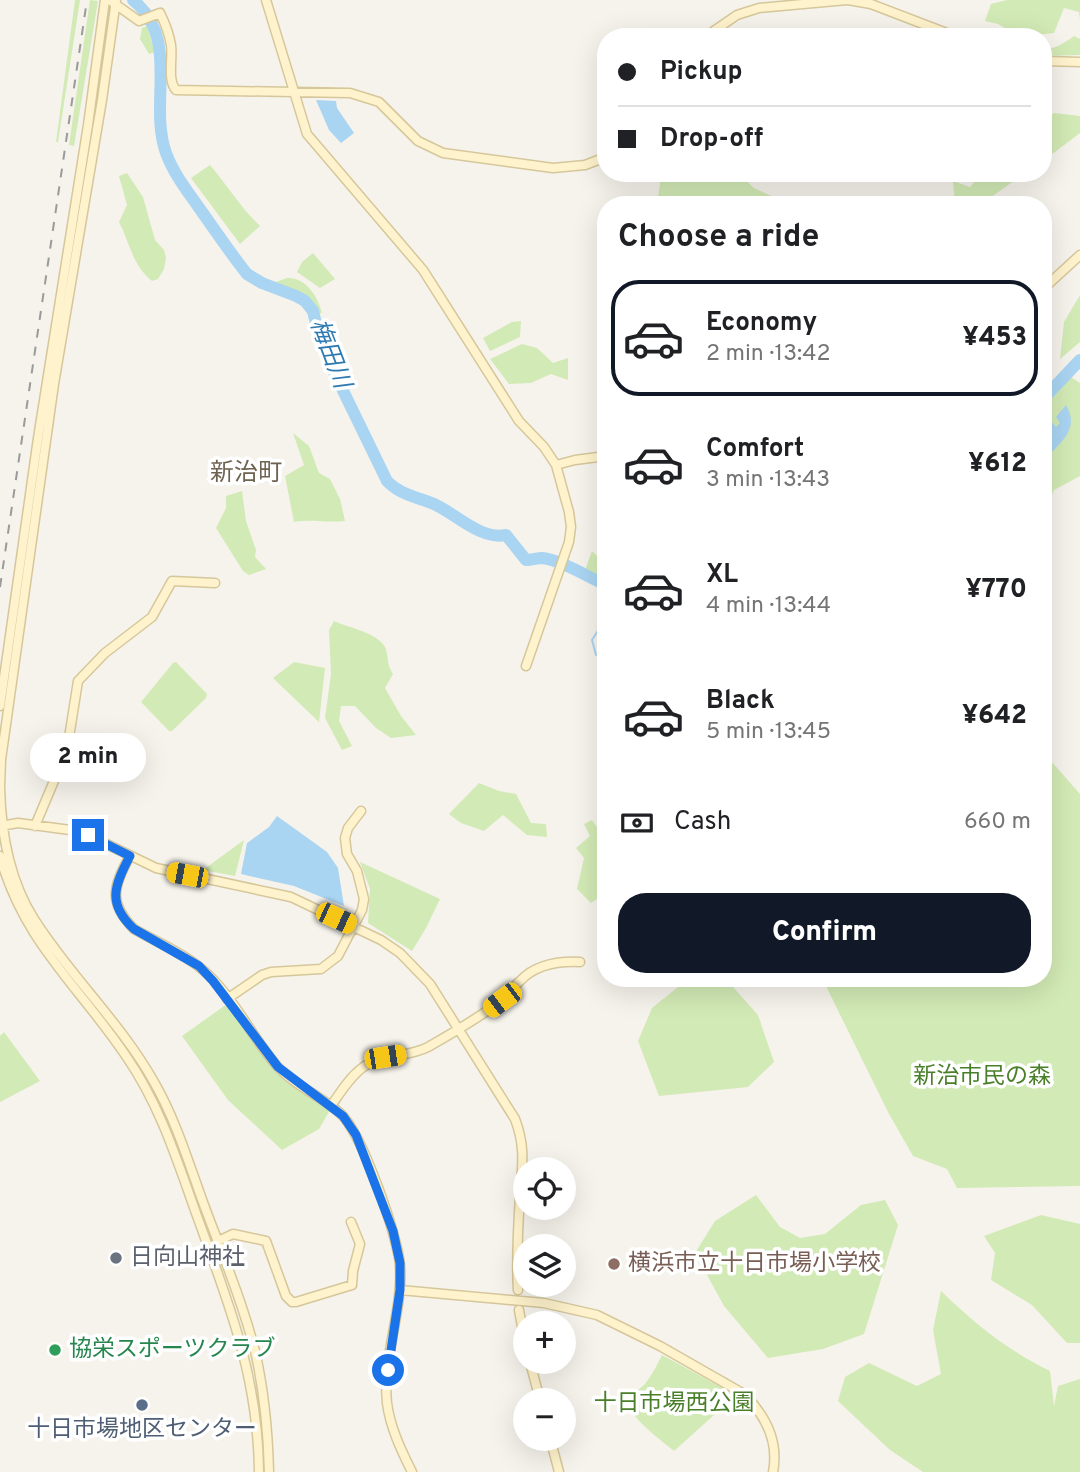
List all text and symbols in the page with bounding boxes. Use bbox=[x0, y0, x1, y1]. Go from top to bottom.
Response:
text: Pickup bbox=[660, 56, 743, 89]
text: Drop-off bbox=[660, 123, 763, 156]
text: Choose a ride bbox=[618, 218, 819, 258]
icon: car bbox=[622, 307, 685, 370]
text: Economy bbox=[706, 307, 817, 340]
water label: 梅田川 bbox=[302, 315, 357, 396]
text: ¥453 bbox=[963, 322, 1027, 355]
text: 2 min · 13:42 bbox=[706, 340, 831, 369]
icon: car bbox=[622, 433, 685, 496]
text: Comfort bbox=[706, 433, 804, 466]
text: ¥612 bbox=[968, 448, 1027, 481]
district label: 新治町 bbox=[210, 459, 282, 489]
text: 3 min · 13:43 bbox=[706, 466, 830, 495]
icon: car bbox=[622, 559, 685, 622]
text: XL bbox=[706, 559, 738, 592]
text: ¥770 bbox=[966, 574, 1027, 607]
text: 4 min · 13:44 bbox=[706, 592, 831, 621]
icon: car bbox=[622, 685, 685, 748]
text: Black bbox=[706, 685, 775, 718]
text: ¥642 bbox=[962, 700, 1027, 733]
text: 5 min · 13:45 bbox=[706, 718, 831, 747]
callout: 2 min bbox=[30, 734, 146, 782]
text: 2 min bbox=[58, 743, 118, 772]
icon: cash bbox=[618, 804, 656, 842]
text: Cash bbox=[674, 806, 731, 839]
text: 660 m bbox=[964, 808, 1031, 837]
route end bbox=[72, 819, 104, 851]
car bbox=[165, 861, 210, 889]
button: Confirm bbox=[618, 893, 1031, 973]
car bbox=[313, 900, 360, 936]
car bbox=[479, 979, 526, 1021]
car bbox=[363, 1043, 408, 1071]
park label: 新治市民の森 bbox=[913, 1063, 1051, 1092]
map controls bbox=[513, 1157, 576, 1451]
button: locate bbox=[513, 1157, 576, 1220]
button: layers bbox=[513, 1234, 576, 1297]
place label: 日向山神社 bbox=[130, 1244, 245, 1273]
marker: 日向山神社 bbox=[108, 1250, 124, 1266]
place label: 横浜市立十日市場小学校 bbox=[628, 1250, 881, 1279]
marker: 横浜市立十日市場小学校 bbox=[606, 1256, 622, 1272]
button: + bbox=[513, 1311, 576, 1374]
place label: 協栄スポーツクラブ bbox=[69, 1336, 276, 1365]
marker: 協栄スポーツクラブ bbox=[47, 1342, 63, 1358]
route start bbox=[372, 1354, 404, 1386]
button: − bbox=[513, 1388, 576, 1451]
park label: 十日市場西公園 bbox=[594, 1390, 755, 1419]
marker: 十日市場地区センター bbox=[134, 1397, 150, 1413]
place label: 十日市場地区センター bbox=[27, 1416, 257, 1445]

